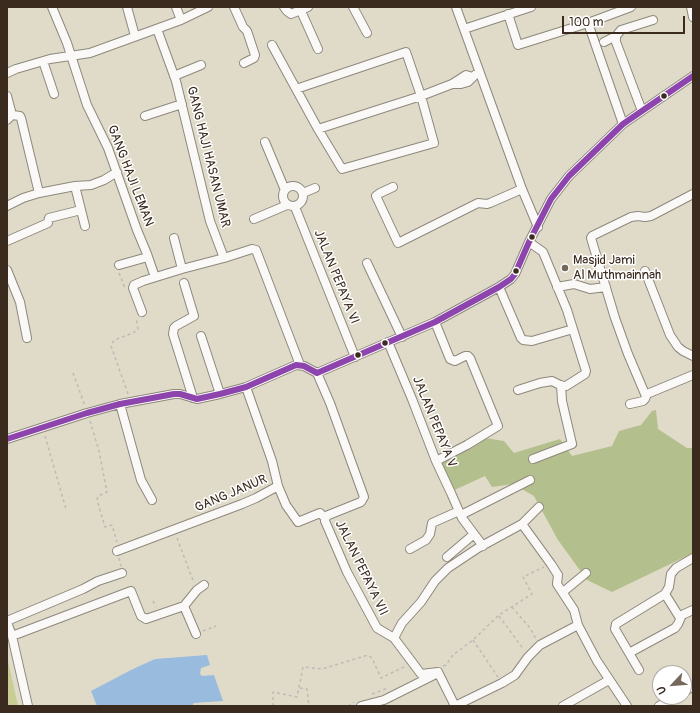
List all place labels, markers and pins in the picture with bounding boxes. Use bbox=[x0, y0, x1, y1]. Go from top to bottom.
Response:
unlabelled marker bbox=[659, 91, 669, 101]
unlabelled marker bbox=[527, 232, 537, 242]
place label: Masjid Jami Al Muthmainnah bbox=[573, 253, 661, 284]
marker: Masjid Jami Al Muthmainnah bbox=[560, 263, 570, 273]
unlabelled marker bbox=[511, 266, 521, 276]
unlabelled marker bbox=[380, 338, 390, 348]
unlabelled marker bbox=[353, 350, 363, 360]

